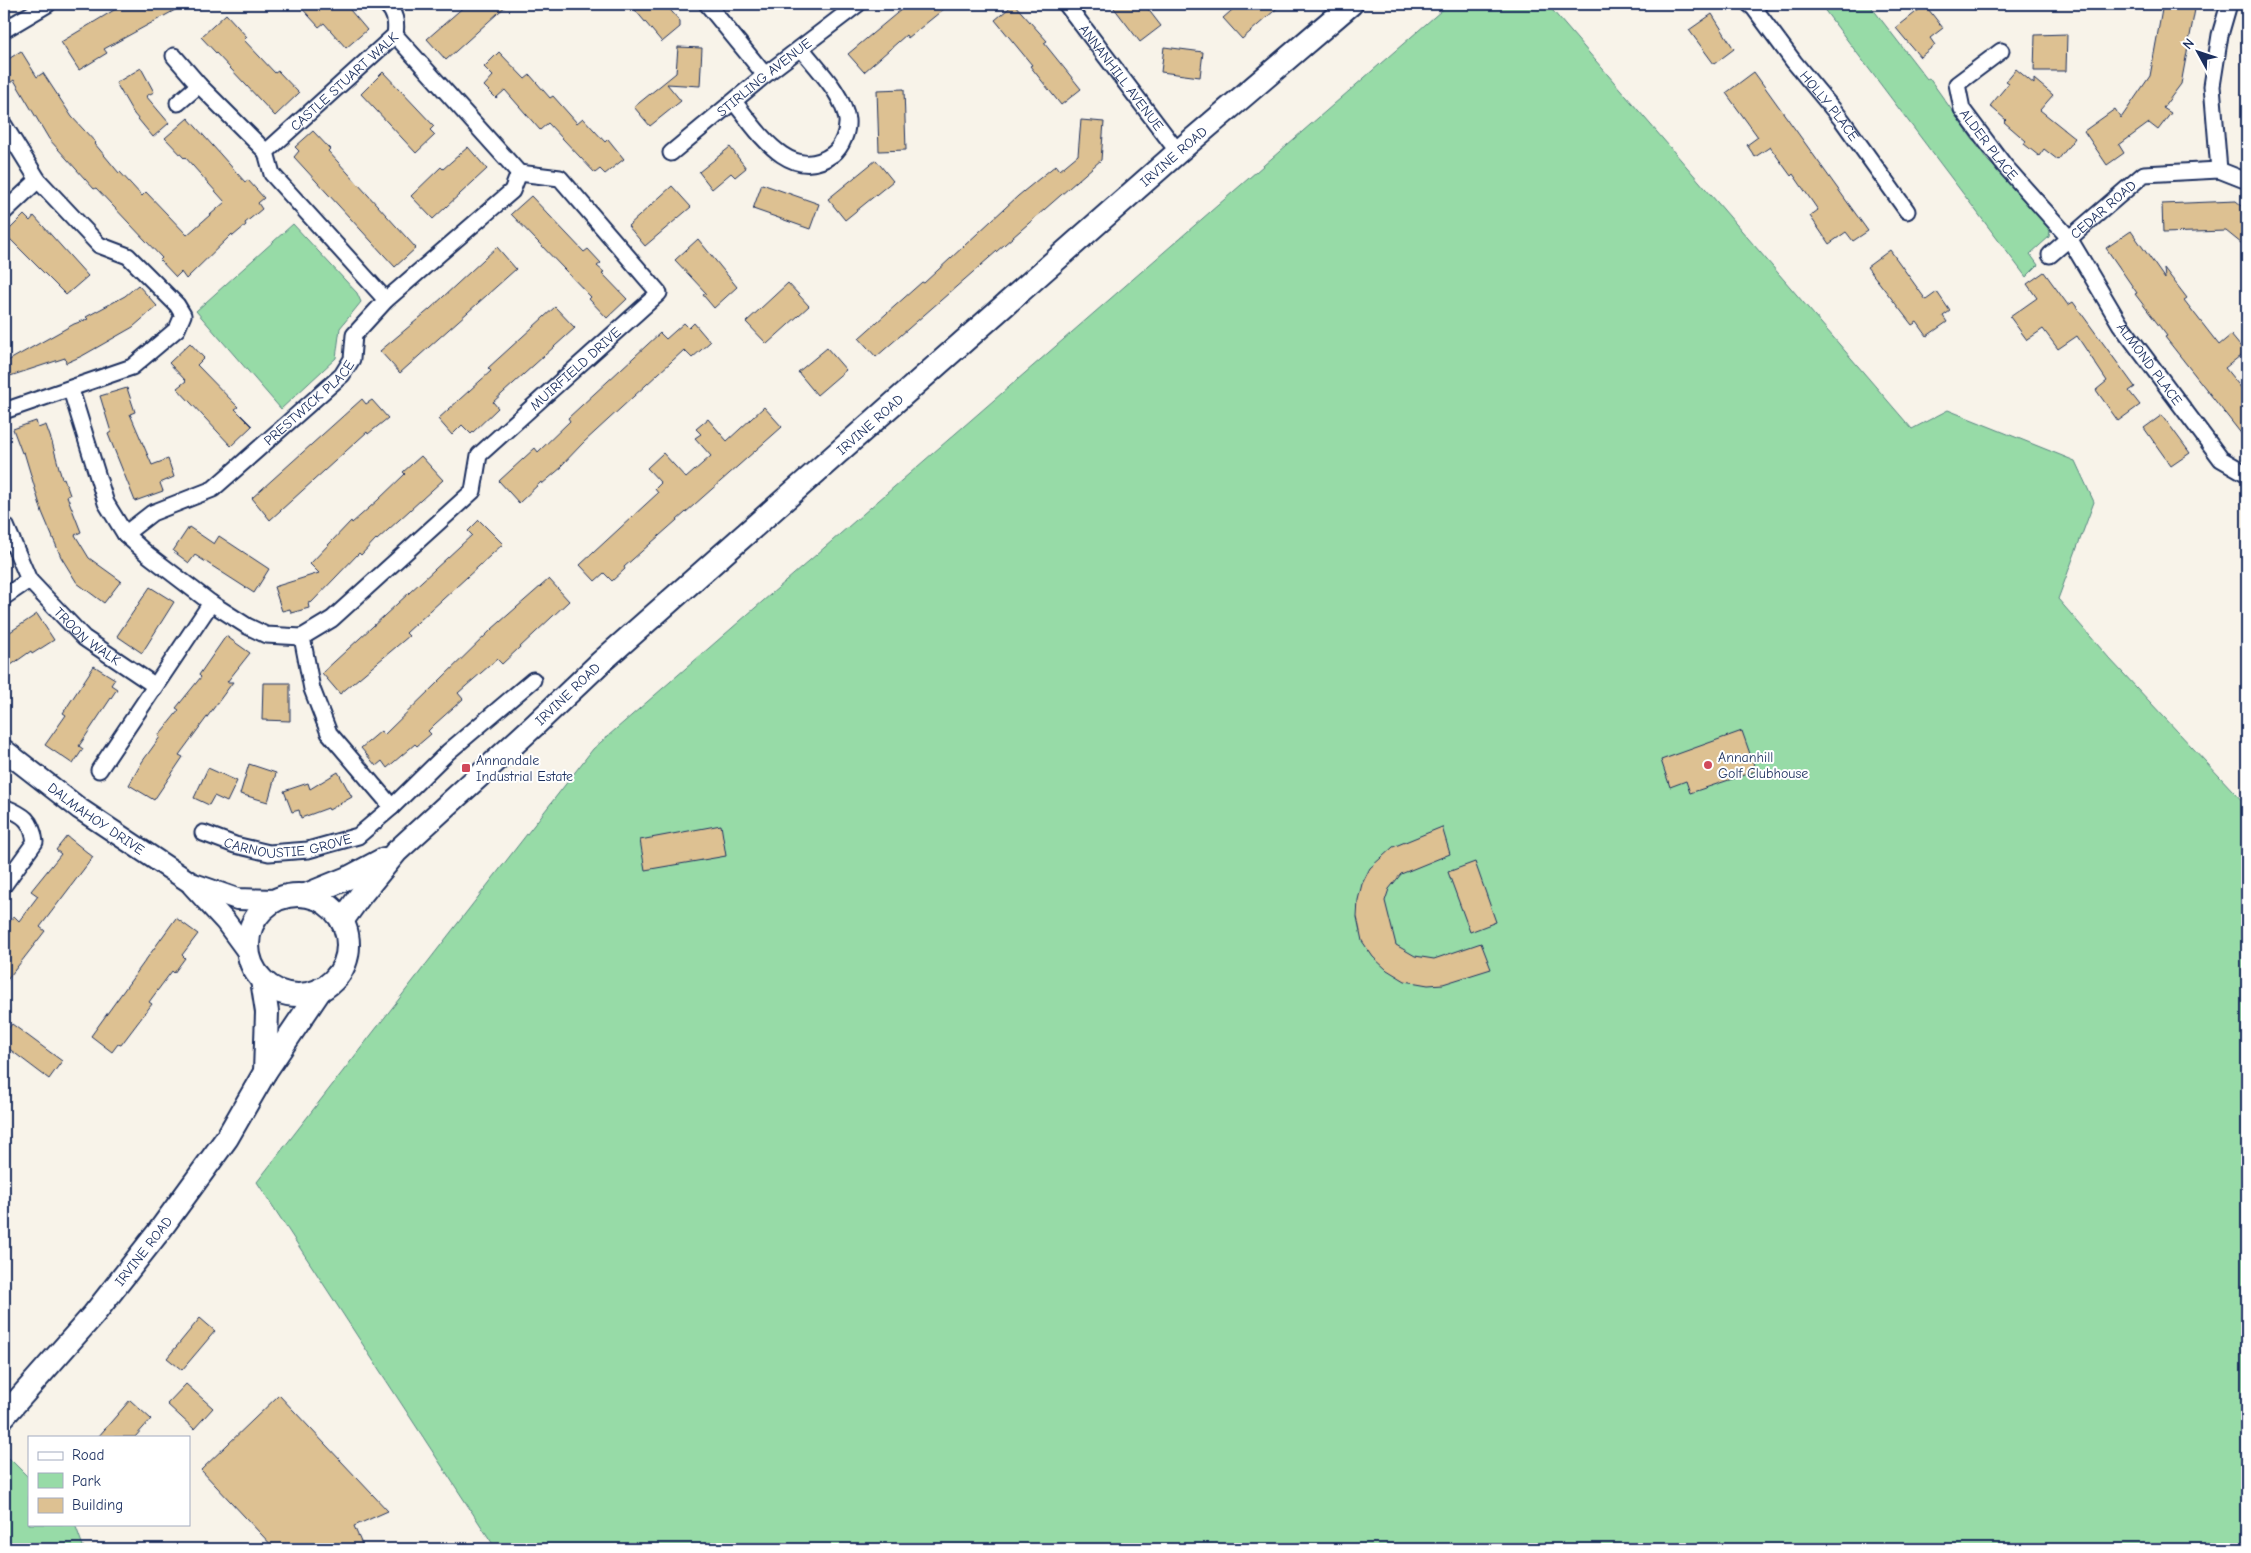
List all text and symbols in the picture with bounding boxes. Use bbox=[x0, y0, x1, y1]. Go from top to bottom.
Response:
street label: ANNANHILL AVENUE bbox=[1076, 21, 1167, 134]
street label: CASTLE STUART WALK bbox=[287, 28, 401, 134]
north arrow bbox=[2174, 28, 2224, 78]
street label: STIRLING AVENUE bbox=[713, 34, 815, 120]
text: N bbox=[2179, 35, 2198, 53]
street label: HOLLY PLACE bbox=[1796, 67, 1863, 144]
street label: ALDER PLACE bbox=[1956, 105, 2022, 184]
street label: IRVINE ROAD bbox=[1136, 122, 1211, 190]
street label: CEDAR ROAD bbox=[2067, 176, 2140, 242]
street label: ALMOND PLACE bbox=[2113, 319, 2186, 408]
street label: MUIRFIELD DRIVE bbox=[526, 323, 624, 414]
street label: PRESTWICK PLACE bbox=[260, 357, 358, 449]
street label: IRVINE ROAD bbox=[833, 390, 907, 458]
street label: TROON WALK bbox=[51, 603, 124, 669]
street label: IRVINE ROAD bbox=[531, 659, 604, 729]
place label: Annanhill Golf Clubhouse bbox=[1718, 749, 1808, 782]
place label: Annandale Industrial Estate bbox=[476, 752, 573, 785]
marker: Annanhill Golf Clubhouse bbox=[1702, 759, 1714, 771]
marker: Annandale Industrial Estate bbox=[460, 762, 472, 774]
street label: DALMAHOY DRIVE bbox=[45, 779, 148, 858]
street label: CARNOUSTIE GROVE bbox=[222, 830, 353, 862]
street label: IRVINE ROAD bbox=[111, 1213, 176, 1289]
legend bbox=[28, 1436, 190, 1526]
text: Road bbox=[72, 1446, 104, 1464]
text: Park bbox=[72, 1472, 101, 1490]
text: Building bbox=[72, 1496, 123, 1514]

